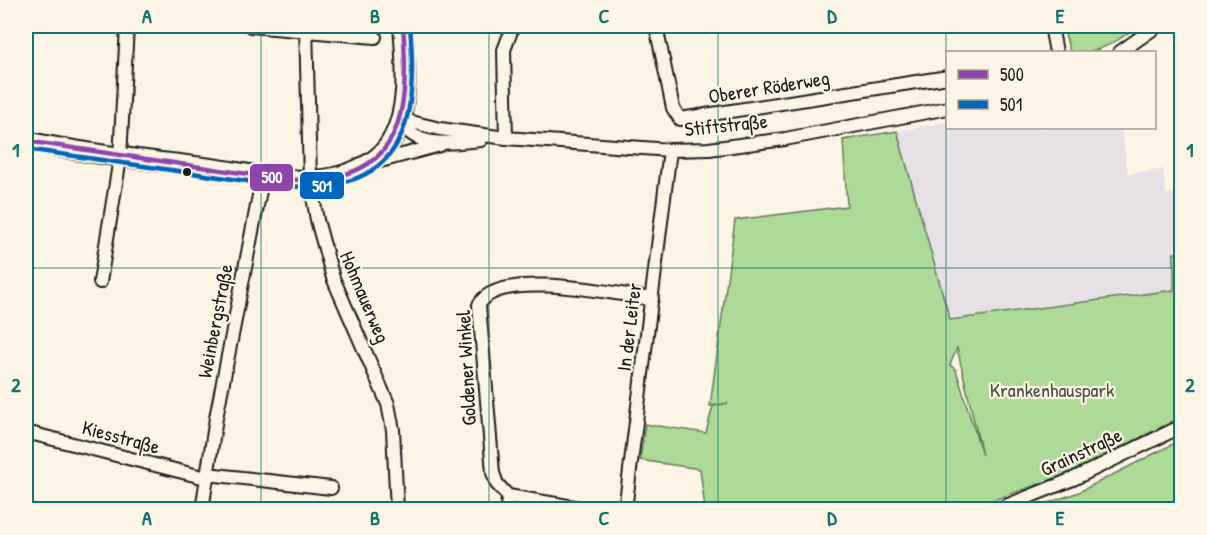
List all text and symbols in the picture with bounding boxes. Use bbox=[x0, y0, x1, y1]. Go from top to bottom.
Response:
text: A bbox=[142, 2, 152, 29]
text: B bbox=[370, 2, 380, 29]
text: C bbox=[599, 2, 610, 29]
text: D bbox=[827, 2, 837, 29]
text: E bbox=[1056, 2, 1065, 29]
legend bbox=[946, 51, 1156, 129]
text: 500 bbox=[1000, 62, 1024, 87]
street label: Oberer Röderweg bbox=[707, 64, 831, 109]
text: 501 bbox=[1000, 92, 1022, 117]
street label: Stiftstraße bbox=[683, 107, 769, 142]
text: 1 bbox=[12, 136, 20, 163]
text: 1 bbox=[1186, 136, 1194, 163]
line badge: 500 bbox=[249, 163, 294, 192]
unlabelled marker bbox=[181, 166, 193, 178]
text: 500 bbox=[261, 166, 283, 188]
line badge: 501 bbox=[299, 171, 345, 200]
text: 501 bbox=[312, 175, 332, 197]
street label: Hohmauerweg bbox=[334, 247, 397, 347]
street label: Weinbergstraße bbox=[190, 262, 239, 380]
street label: In der Leiter bbox=[610, 281, 647, 373]
street label: Goldener Winkel bbox=[449, 309, 482, 426]
text: 2 bbox=[11, 371, 21, 398]
text: 2 bbox=[1185, 371, 1195, 398]
park label: Krankenhauspark bbox=[990, 376, 1114, 403]
street label: Kiesstraße bbox=[79, 413, 163, 460]
street label: Grainstraße bbox=[1036, 421, 1126, 482]
text: A bbox=[142, 504, 152, 531]
text: B bbox=[370, 504, 380, 531]
text: C bbox=[599, 504, 610, 531]
text: D bbox=[827, 504, 837, 531]
text: E bbox=[1056, 504, 1065, 531]

